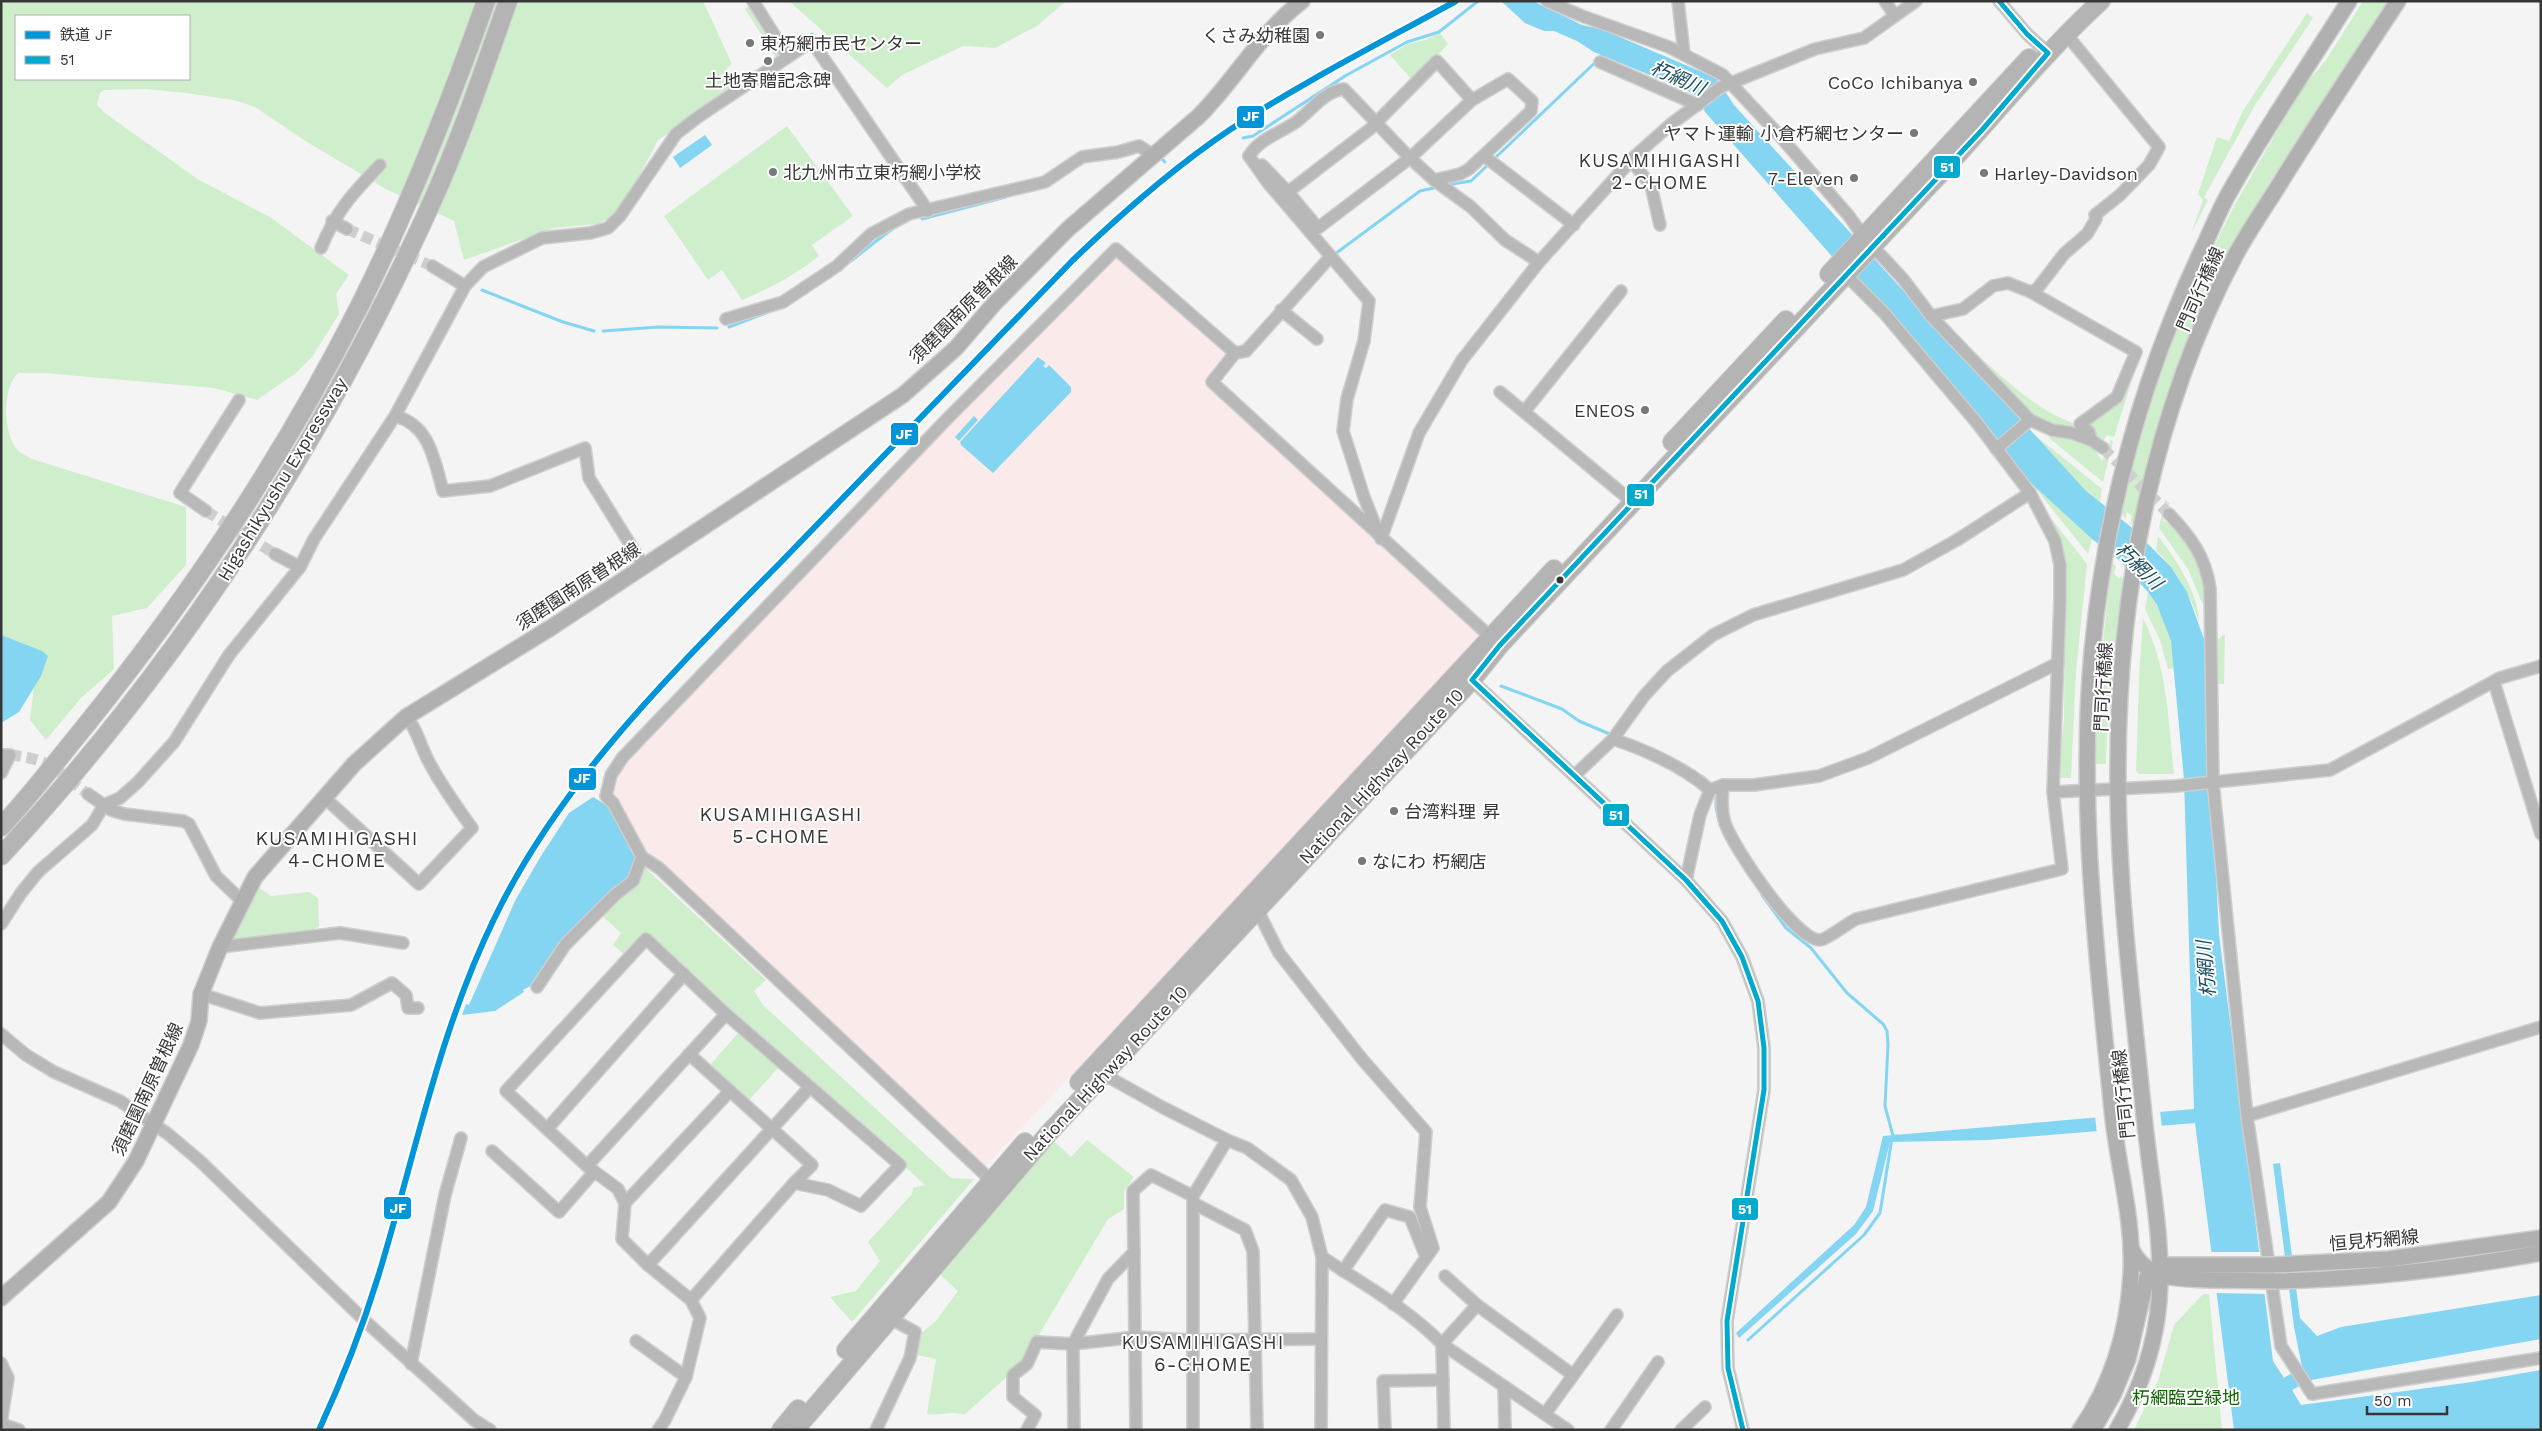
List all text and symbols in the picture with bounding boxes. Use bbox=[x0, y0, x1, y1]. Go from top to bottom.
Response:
legend bbox=[15, 15, 190, 80]
place label: くさみ幼稚園 bbox=[1202, 25, 1310, 46]
text: 鉄道 JF bbox=[60, 26, 113, 44]
marker: くさみ幼稚園 bbox=[1314, 29, 1326, 41]
place label: 東朽網市民センター bbox=[760, 33, 922, 54]
marker: 東朽網市民センター bbox=[744, 37, 756, 49]
text: 51 bbox=[60, 51, 75, 69]
marker: 土地寄贈記念碑 bbox=[762, 55, 774, 67]
water label: 朽網川 bbox=[1647, 56, 1711, 101]
place label: 土地寄贈記念碑 bbox=[705, 70, 831, 91]
place label: CoCo Ichibanya bbox=[1828, 72, 1963, 93]
marker: CoCo Ichibanya bbox=[1967, 76, 1979, 88]
line badge: JF bbox=[1236, 105, 1265, 129]
text: JF bbox=[1242, 108, 1260, 124]
place label: ヤマト運輸 小倉朽網センター bbox=[1664, 123, 1904, 144]
marker: ヤマト運輸 小倉朽網センター bbox=[1908, 127, 1920, 139]
district label: KUSAMIHIGASHI 2-CHOME bbox=[1579, 149, 1741, 194]
line badge: 51 bbox=[1933, 155, 1961, 179]
text: 51 bbox=[1940, 159, 1954, 175]
place label: 北九州市立東朽網小学校 bbox=[783, 162, 981, 183]
place label: Harley-Davidson bbox=[1994, 163, 2138, 184]
marker: 北九州市立東朽網小学校 bbox=[767, 166, 779, 178]
marker: Harley-Davidson bbox=[1978, 167, 1990, 179]
place label: 7-Eleven bbox=[1768, 168, 1844, 189]
marker: 7-Eleven bbox=[1848, 172, 1860, 184]
street label: 門司行橋線 bbox=[2172, 244, 2228, 334]
street label: 須磨園南原曽根線 bbox=[905, 251, 1021, 367]
street label: Higashikyushu Expressway bbox=[213, 373, 352, 585]
place label: ENEOS bbox=[1574, 400, 1635, 421]
marker: ENEOS bbox=[1639, 404, 1651, 416]
line badge: JF bbox=[890, 422, 919, 446]
text: JF bbox=[895, 426, 913, 442]
line badge: 51 bbox=[1626, 483, 1655, 507]
text: 51 bbox=[1634, 486, 1648, 502]
street label: 須磨園南原曽根線 bbox=[512, 538, 644, 634]
water label: 朽網川 bbox=[2111, 538, 2169, 596]
unlabelled marker bbox=[1555, 575, 1565, 585]
street label: 門司行橋線 bbox=[2090, 642, 2116, 732]
street label: National Highway Route 10 bbox=[1294, 684, 1468, 868]
line badge: JF bbox=[568, 767, 597, 791]
text: JF bbox=[573, 770, 591, 786]
place label: 台湾料理 昇 bbox=[1404, 801, 1500, 822]
district label: KUSAMIHIGASHI 5-CHOME bbox=[700, 803, 862, 848]
line badge: 51 bbox=[1602, 803, 1630, 827]
marker: 台湾料理 昇 bbox=[1388, 805, 1400, 817]
text: 51 bbox=[1609, 807, 1623, 823]
district label: KUSAMIHIGASHI 4-CHOME bbox=[256, 827, 418, 872]
place label: なにわ 朽網店 bbox=[1372, 851, 1486, 872]
marker: なにわ 朽網店 bbox=[1356, 855, 1368, 867]
water label: 朽網川 bbox=[2192, 938, 2220, 998]
street label: National Highway Route 10 bbox=[1018, 981, 1192, 1165]
street label: 須磨園南原曽根線 bbox=[107, 1019, 187, 1159]
street label: 門司行橋線 bbox=[2108, 1048, 2138, 1140]
line badge: JF bbox=[383, 1196, 412, 1220]
line badge: 51 bbox=[1731, 1197, 1759, 1221]
text: JF bbox=[389, 1200, 407, 1216]
text: 51 bbox=[1738, 1201, 1752, 1217]
street label: 恒見朽網線 bbox=[2328, 1226, 2420, 1254]
district label: KUSAMIHIGASHI 6-CHOME bbox=[1122, 1331, 1284, 1376]
scale bar bbox=[2367, 1384, 2447, 1416]
park label: 朽網臨空緑地 bbox=[2132, 1387, 2240, 1408]
text: 50 m bbox=[2374, 1392, 2411, 1410]

